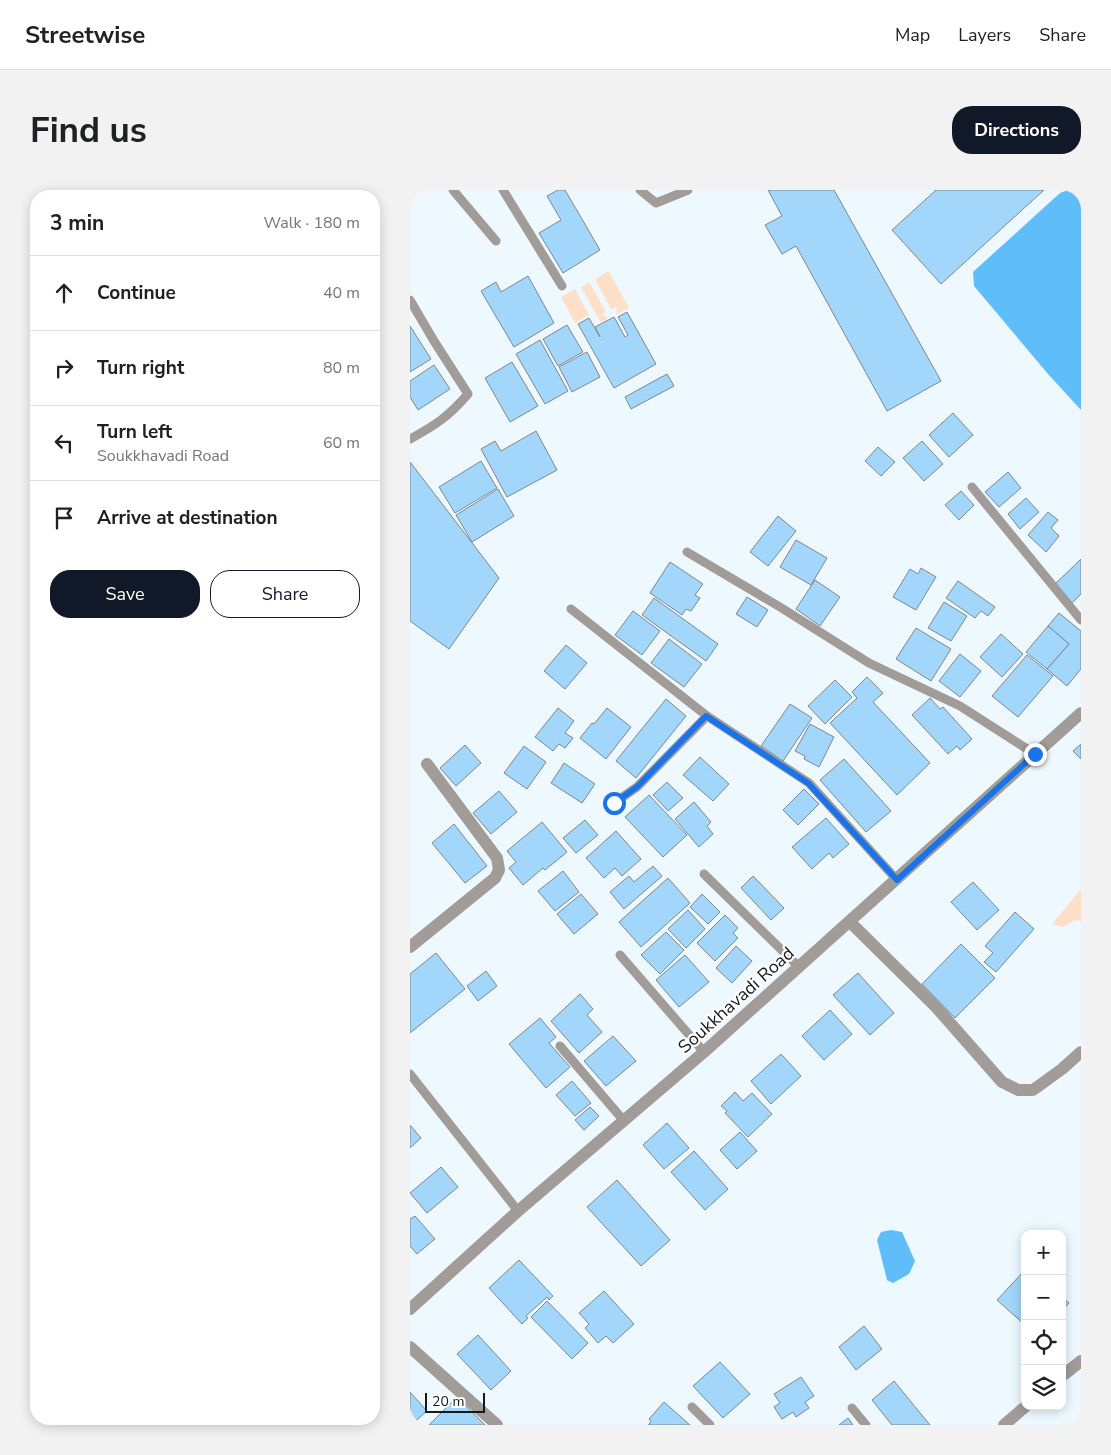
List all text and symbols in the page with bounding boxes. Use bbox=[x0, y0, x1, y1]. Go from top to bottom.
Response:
text: Streetwise bbox=[25, 19, 145, 51]
text: Map bbox=[895, 23, 930, 47]
text: Layers bbox=[958, 23, 1011, 47]
text: Share bbox=[1039, 23, 1086, 47]
button: Directions bbox=[952, 106, 1081, 154]
text: Find us bbox=[30, 107, 147, 154]
text: 3 min bbox=[50, 209, 104, 237]
text: Walk · 180 m bbox=[264, 212, 360, 234]
icon: ahead bbox=[50, 279, 78, 307]
text: Continue bbox=[97, 280, 176, 306]
text: 40 m bbox=[323, 282, 360, 304]
icon: right bbox=[50, 354, 78, 382]
text: Turn right bbox=[97, 355, 184, 381]
text: 80 m bbox=[323, 357, 360, 379]
text: Turn left bbox=[97, 419, 172, 445]
icon: left bbox=[50, 429, 78, 457]
text: 60 m bbox=[323, 432, 360, 454]
text: Soukkhavadi Road bbox=[97, 445, 229, 467]
icon: arrive bbox=[50, 504, 78, 532]
text: Arrive at destination bbox=[97, 505, 278, 531]
button: Save bbox=[50, 570, 200, 618]
button: Share bbox=[210, 570, 360, 618]
route end bbox=[1024, 743, 1047, 766]
route start bbox=[603, 792, 626, 815]
street label: Soukkhavadi Road bbox=[673, 941, 799, 1059]
map controls bbox=[1021, 1230, 1066, 1410]
button: + bbox=[1021, 1230, 1066, 1275]
button: − bbox=[1021, 1275, 1066, 1320]
button: locate bbox=[1021, 1320, 1066, 1365]
button: layers bbox=[1021, 1365, 1066, 1410]
scale bar bbox=[425, 1390, 485, 1413]
text: 20 m bbox=[432, 1392, 464, 1411]

